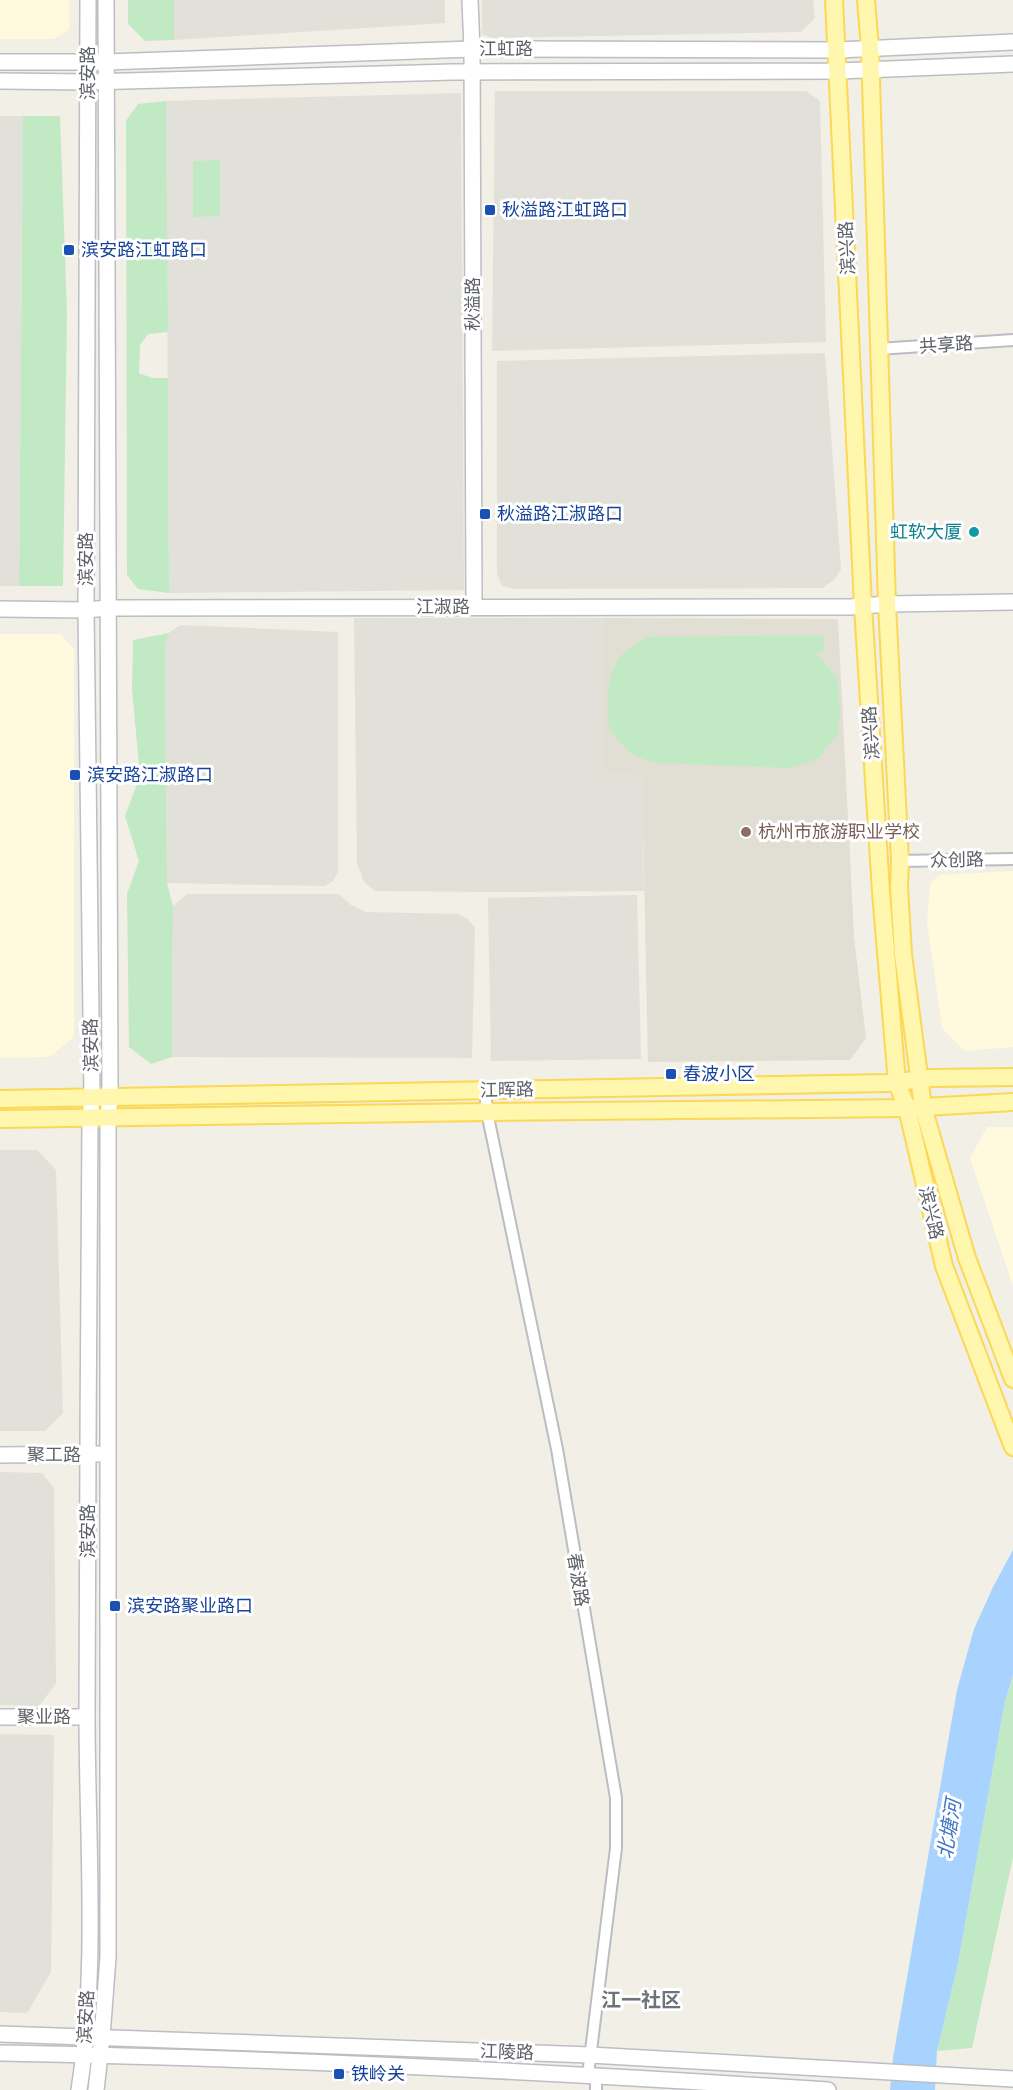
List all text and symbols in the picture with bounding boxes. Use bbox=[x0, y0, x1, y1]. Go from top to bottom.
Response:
street label: 江虹路 bbox=[479, 38, 533, 60]
street label: 滨安路 bbox=[77, 46, 99, 100]
place label: 秋溢路江虹路口 bbox=[502, 199, 628, 221]
marker: 秋溢路江虹路口 bbox=[483, 203, 497, 217]
street label: 滨兴路 bbox=[835, 220, 859, 276]
place label: 滨安路江虹路口 bbox=[81, 239, 207, 261]
marker: 滨安路江虹路口 bbox=[62, 243, 76, 257]
street label: 秋溢路 bbox=[462, 277, 484, 331]
street label: 共享路 bbox=[918, 332, 974, 358]
place label: 秋溢路江淑路口 bbox=[497, 503, 623, 525]
marker: 秋溢路江淑路口 bbox=[478, 507, 492, 521]
place label: 虹软大厦 bbox=[890, 521, 962, 543]
marker: 虹软大厦 bbox=[967, 525, 981, 539]
street label: 滨安路 bbox=[75, 532, 97, 586]
street label: 江淑路 bbox=[416, 596, 470, 618]
street label: 滨兴路 bbox=[858, 705, 884, 761]
place label: 滨安路江淑路口 bbox=[87, 764, 213, 786]
marker: 滨安路江淑路口 bbox=[68, 768, 82, 782]
place label: 杭州市旅游职业学校 bbox=[758, 821, 920, 843]
marker: 杭州市旅游职业学校 bbox=[739, 825, 753, 839]
street label: 众创路 bbox=[930, 849, 984, 871]
street label: 滨安路 bbox=[80, 1018, 102, 1072]
place label: 春波小区 bbox=[683, 1063, 755, 1085]
marker: 春波小区 bbox=[664, 1067, 678, 1081]
street label: 江晖路 bbox=[480, 1079, 534, 1101]
street label: 滨兴路 bbox=[914, 1184, 948, 1242]
street label: 聚工路 bbox=[27, 1444, 81, 1466]
street label: 滨安路 bbox=[77, 1504, 99, 1558]
street label: 春波路 bbox=[563, 1552, 593, 1608]
place label: 滨安路聚业路口 bbox=[127, 1595, 253, 1617]
marker: 滨安路聚业路口 bbox=[108, 1599, 122, 1613]
street label: 聚业路 bbox=[17, 1706, 71, 1728]
water label: 北塘河 bbox=[933, 1794, 967, 1861]
street label: 滨安路 bbox=[74, 1989, 98, 2045]
district label: 江一社区 bbox=[601, 1989, 681, 2013]
street label: 江陵路 bbox=[480, 2040, 534, 2064]
place label: 铁岭关 bbox=[351, 2063, 405, 2085]
marker: 铁岭关 bbox=[332, 2067, 346, 2081]

